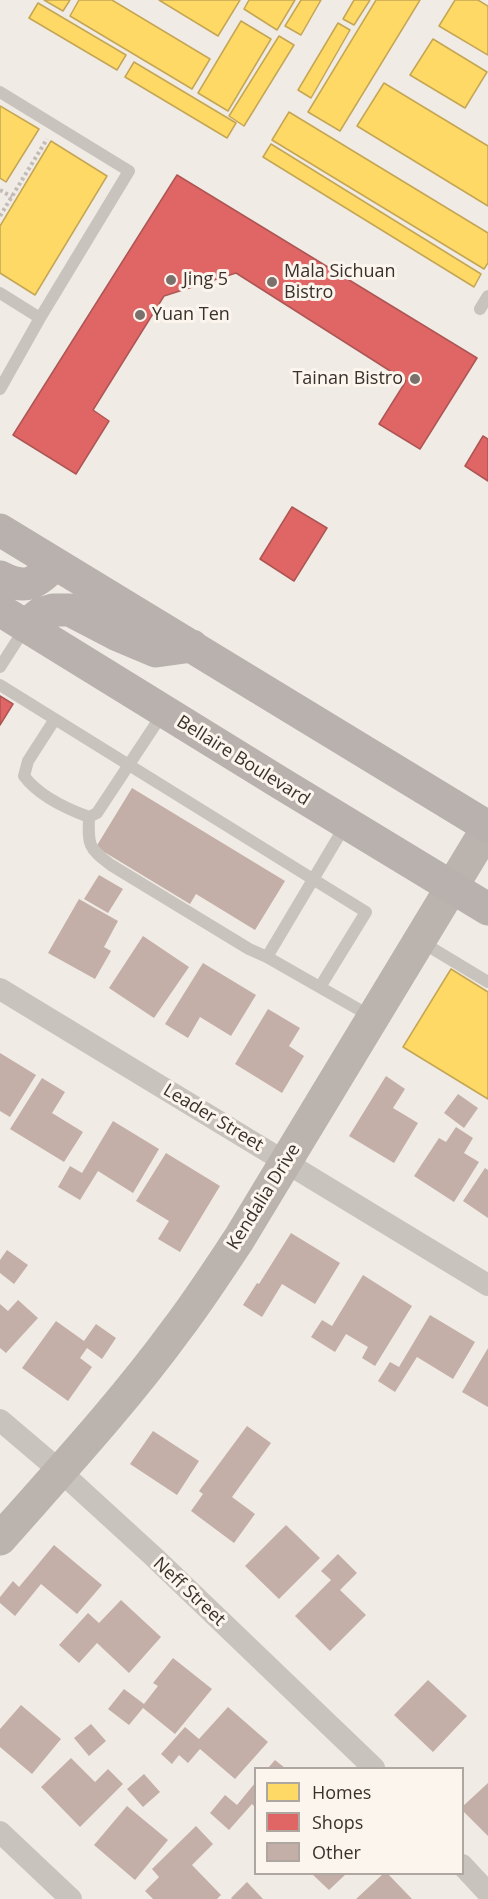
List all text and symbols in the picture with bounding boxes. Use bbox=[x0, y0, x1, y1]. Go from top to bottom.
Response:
place label: Mala Sichuan Bistro bbox=[284, 261, 396, 304]
place label: Jing 5 bbox=[183, 269, 228, 291]
marker: Jing 5 bbox=[164, 273, 178, 287]
marker: Mala Sichuan Bistro bbox=[265, 275, 279, 289]
place label: Yuan Ten bbox=[152, 304, 230, 326]
marker: Yuan Ten bbox=[133, 308, 147, 322]
place label: Tainan Bistro bbox=[292, 368, 403, 390]
marker: Tainan Bistro bbox=[408, 372, 422, 386]
street label: Bellaire Boulevard bbox=[172, 711, 314, 811]
street label: Leader Street bbox=[159, 1080, 267, 1156]
street label: Kendalia Drive bbox=[223, 1140, 305, 1254]
street label: Neff Street bbox=[148, 1553, 230, 1631]
legend bbox=[254, 1767, 464, 1875]
text: Homes bbox=[312, 1780, 371, 1804]
text: Shops bbox=[312, 1810, 363, 1834]
text: Other bbox=[312, 1840, 361, 1864]

